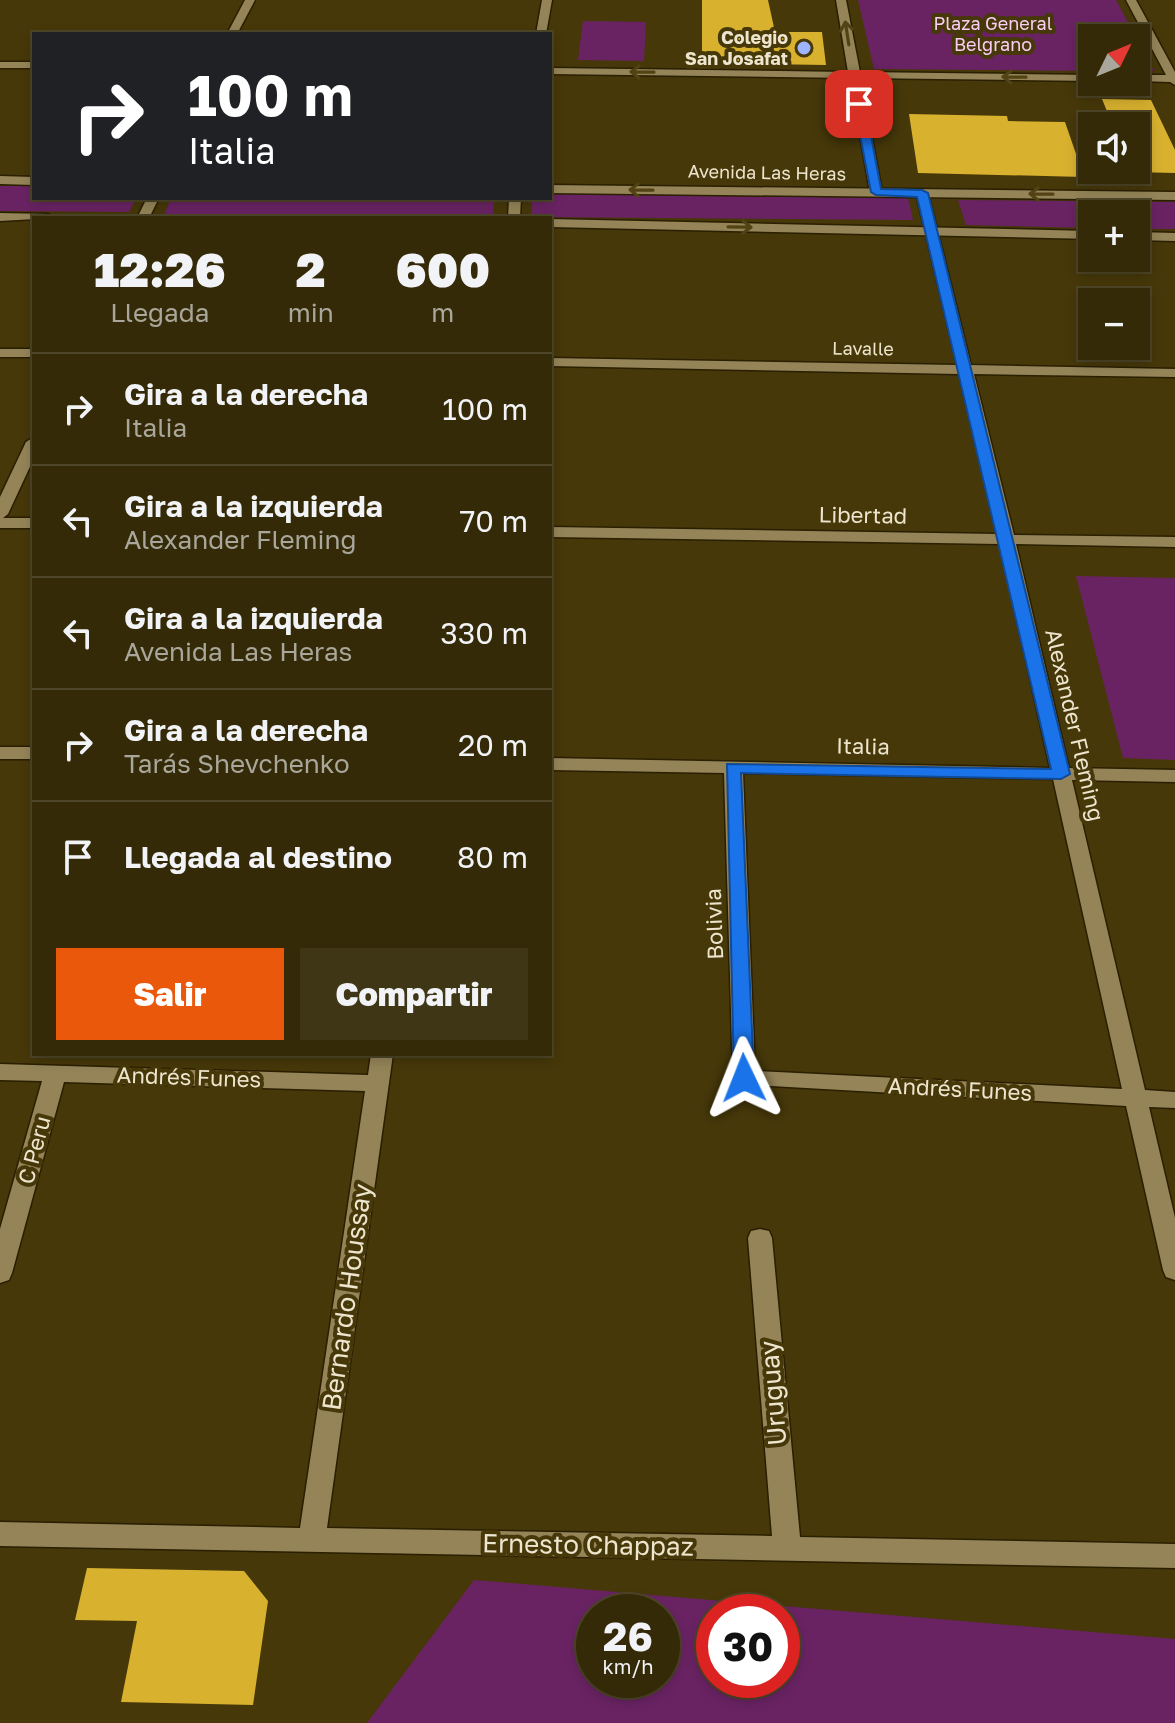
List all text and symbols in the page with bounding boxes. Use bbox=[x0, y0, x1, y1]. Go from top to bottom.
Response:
park label: Plaza General Belgrano bbox=[934, 12, 1053, 55]
one-way arrow bbox=[839, 21, 854, 46]
north arrow bbox=[1078, 24, 1150, 96]
map controls bbox=[1078, 24, 1150, 360]
place label: Colegio San Josafat bbox=[685, 26, 788, 69]
marker: Colegio San Josafat bbox=[795, 39, 813, 57]
text: 100 m bbox=[188, 61, 353, 128]
icon: right bbox=[56, 64, 160, 168]
one-way arrow bbox=[629, 64, 656, 80]
one-way arrow bbox=[1001, 69, 1028, 85]
pin bbox=[825, 70, 893, 138]
icon: arrive bbox=[837, 82, 881, 126]
button: sound bbox=[1078, 112, 1150, 184]
text: Italia bbox=[188, 129, 276, 172]
street label: Avenida Las Heras bbox=[688, 160, 846, 184]
one-way arrow bbox=[628, 182, 655, 198]
one-way arrow bbox=[1028, 187, 1055, 202]
button: + bbox=[1078, 200, 1150, 272]
one-way arrow bbox=[726, 219, 753, 234]
text: 12:26 bbox=[94, 240, 226, 298]
text: 2 bbox=[296, 240, 326, 298]
text: 600 bbox=[396, 240, 490, 298]
button: − bbox=[1078, 288, 1150, 360]
text: Llegada bbox=[110, 297, 209, 328]
text: min bbox=[288, 297, 334, 328]
text: m bbox=[431, 297, 454, 328]
street label: Lavalle bbox=[832, 336, 894, 360]
text: Gira a la derecha bbox=[124, 376, 368, 412]
icon: right bbox=[56, 387, 100, 431]
text: 100 m bbox=[442, 391, 528, 427]
text: Italia bbox=[124, 412, 187, 443]
text: Gira a la izquierda bbox=[124, 488, 383, 524]
icon: left bbox=[56, 499, 100, 543]
street label: Libertad bbox=[819, 500, 907, 529]
text: 70 m bbox=[459, 503, 528, 539]
text: Alexander Fleming bbox=[124, 524, 357, 555]
text: Gira a la izquierda bbox=[124, 600, 383, 636]
icon: left bbox=[56, 611, 100, 655]
text: 330 m bbox=[440, 615, 528, 651]
street label: Alexander Fleming bbox=[1040, 626, 1111, 824]
text: Avenida Las Heras bbox=[124, 636, 352, 667]
text: Gira a la derecha bbox=[124, 712, 368, 748]
icon: right bbox=[56, 723, 100, 767]
text: 20 m bbox=[458, 727, 528, 763]
street label: Italia bbox=[836, 732, 890, 759]
text: Tarás Shevchenko bbox=[124, 748, 350, 779]
icon: arrive bbox=[56, 835, 100, 879]
text: Llegada al destino bbox=[124, 839, 392, 875]
text: 80 m bbox=[457, 839, 528, 875]
street label: Bolivia bbox=[699, 888, 728, 960]
button: Salir bbox=[56, 948, 284, 1040]
button: Compartir bbox=[300, 948, 528, 1040]
position arrow bbox=[702, 1036, 786, 1120]
street label: Andrés Funes bbox=[116, 1060, 262, 1093]
street label: Andrés Funes bbox=[887, 1071, 1033, 1106]
street label: C Peru bbox=[12, 1113, 56, 1187]
street label: Bernardo Houssay bbox=[315, 1181, 378, 1412]
street label: Uruguay bbox=[752, 1339, 793, 1447]
street label: Ernesto Chappaz bbox=[482, 1527, 694, 1562]
speed limit sign: 30 bbox=[696, 1594, 800, 1698]
text: 26 bbox=[603, 1612, 653, 1660]
text: km/h bbox=[603, 1654, 653, 1678]

